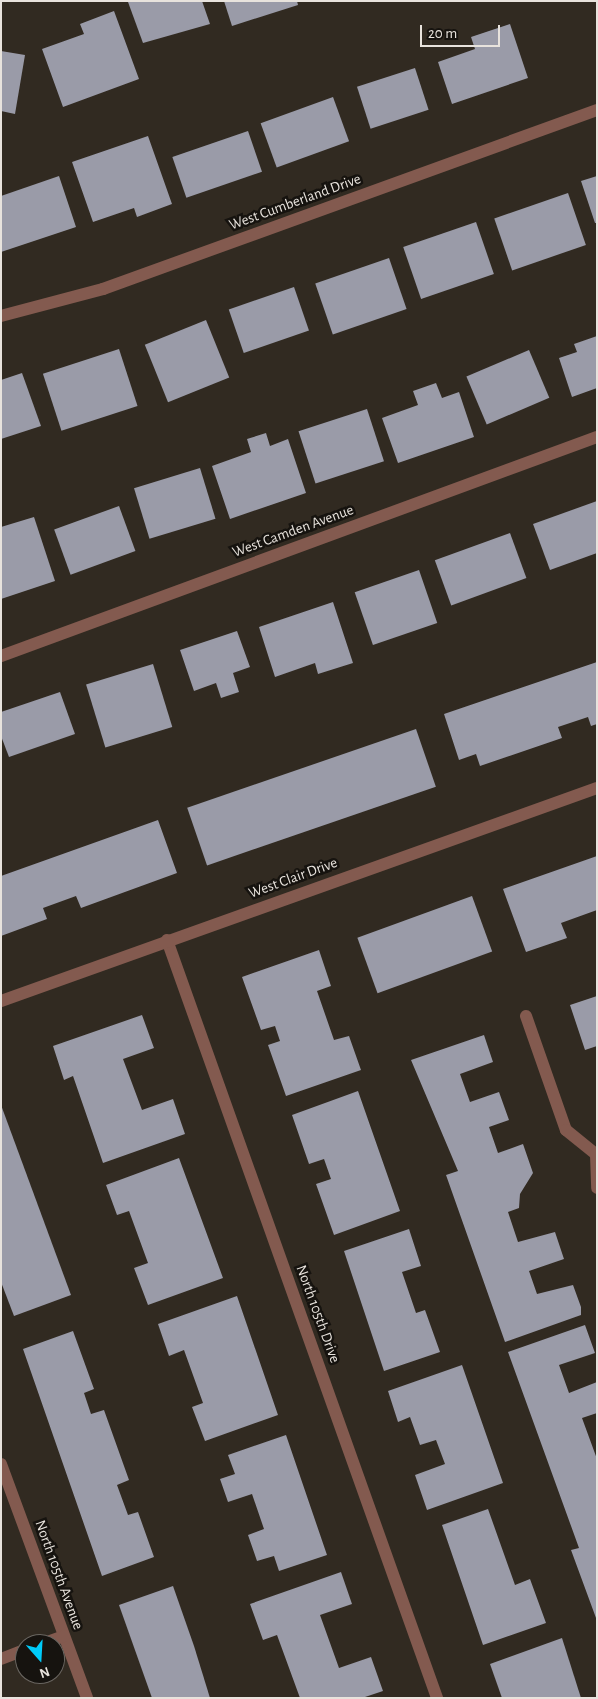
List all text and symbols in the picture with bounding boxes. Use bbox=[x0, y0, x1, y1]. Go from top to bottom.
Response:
scale bar bbox=[423, 15, 503, 47]
text: 20 m bbox=[428, 26, 457, 41]
street label: West Cumberland Drive bbox=[227, 170, 363, 234]
street label: West Camden Avenue bbox=[230, 501, 356, 561]
street label: West Clair Drive bbox=[246, 854, 340, 902]
street label: North 105th Drive bbox=[292, 1263, 344, 1365]
street label: North 105th Avenue bbox=[31, 1518, 87, 1632]
north arrow bbox=[15, 1634, 65, 1684]
text: N bbox=[38, 1664, 51, 1680]

